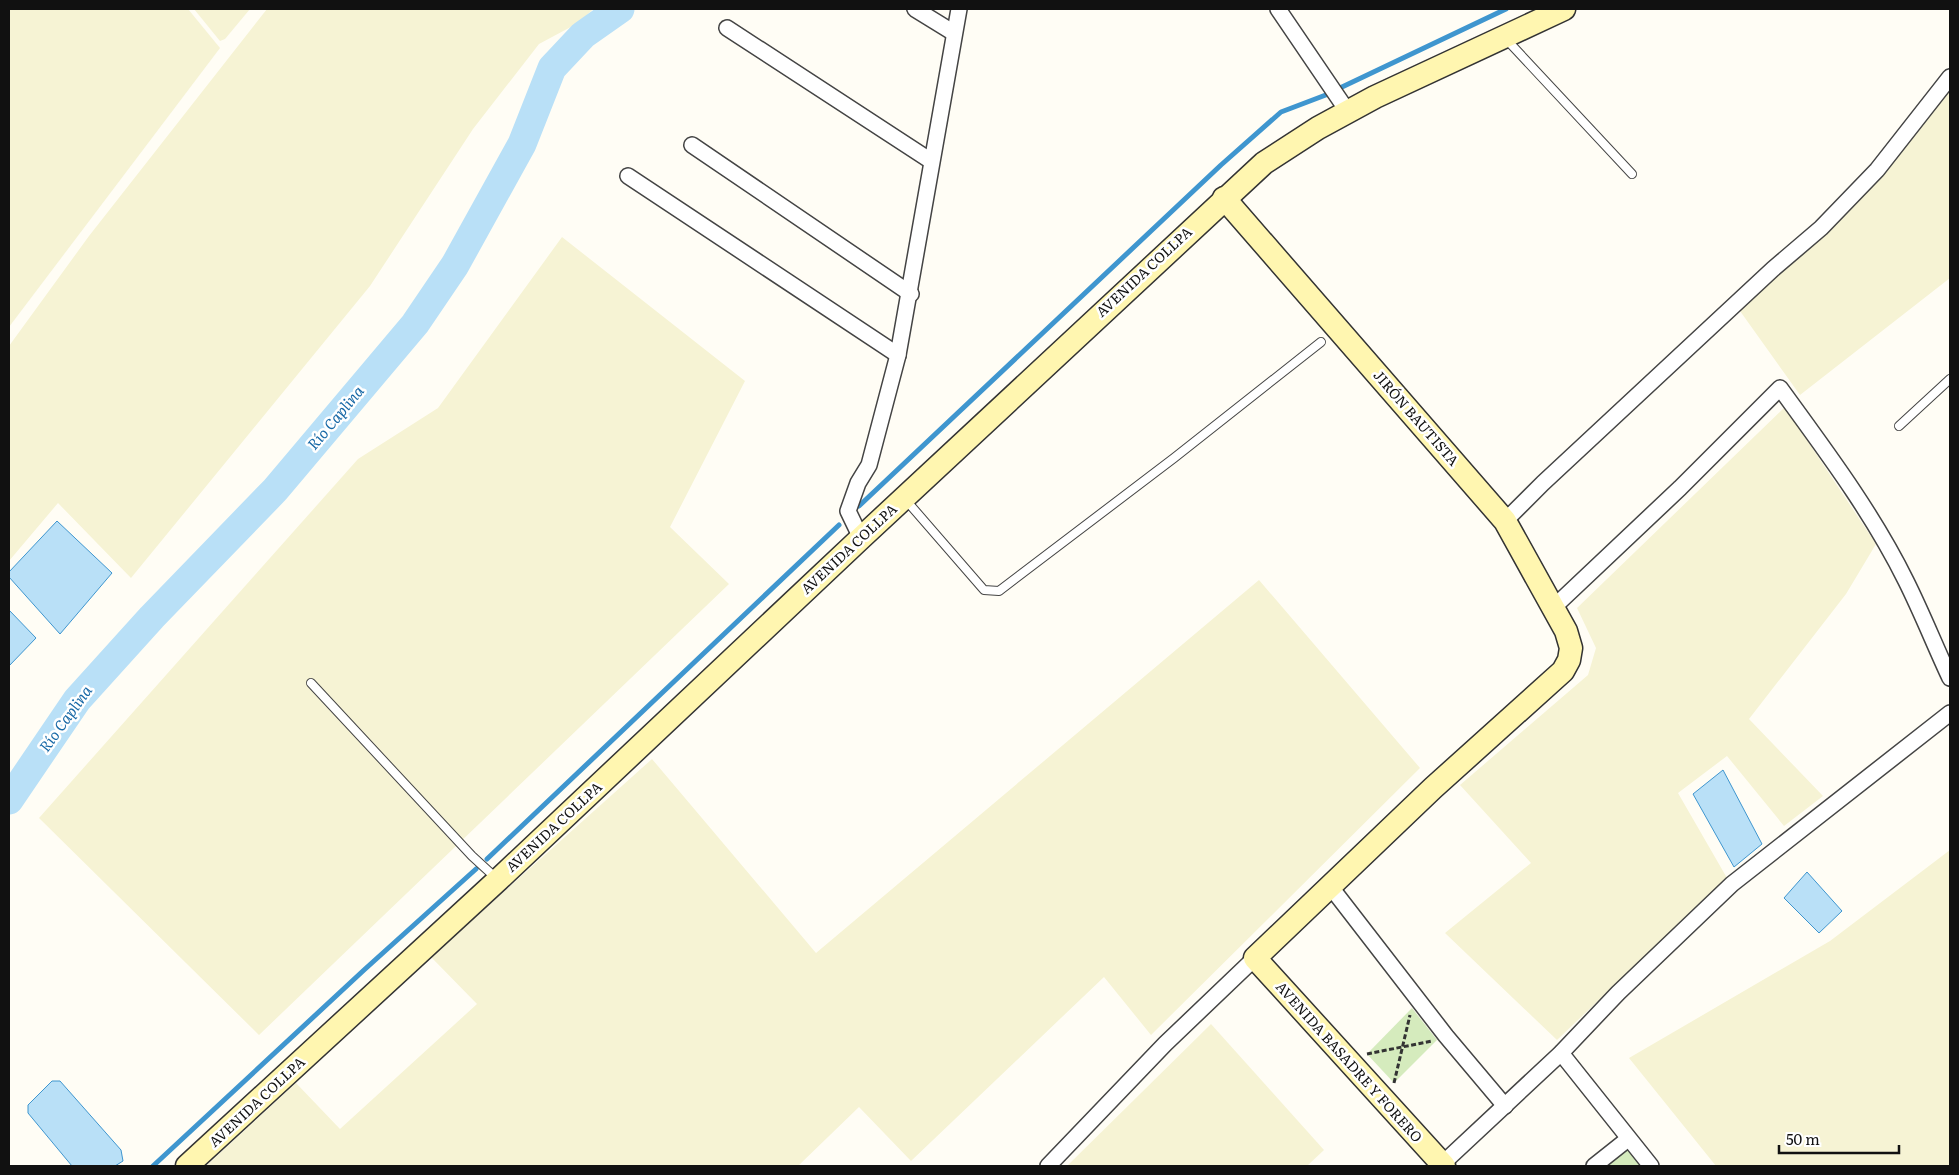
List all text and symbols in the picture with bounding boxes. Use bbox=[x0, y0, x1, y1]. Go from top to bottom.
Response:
street label: AVENIDA COLLPA bbox=[1091, 221, 1196, 321]
street label: JIRÓN BAUTISTA bbox=[1369, 365, 1465, 470]
water label: Río Caplina bbox=[301, 380, 369, 454]
street label: AVENIDA COLLPA bbox=[796, 498, 901, 598]
water label: Río Caplina bbox=[33, 680, 97, 756]
street label: AVENIDA COLLPA bbox=[501, 776, 606, 876]
street label: AVENIDA BASADRE Y FORERO bbox=[1272, 977, 1427, 1146]
street label: AVENIDA COLLPA bbox=[204, 1051, 309, 1151]
scale bar bbox=[1779, 1122, 1899, 1154]
text: 50 m bbox=[1786, 1127, 1820, 1150]

